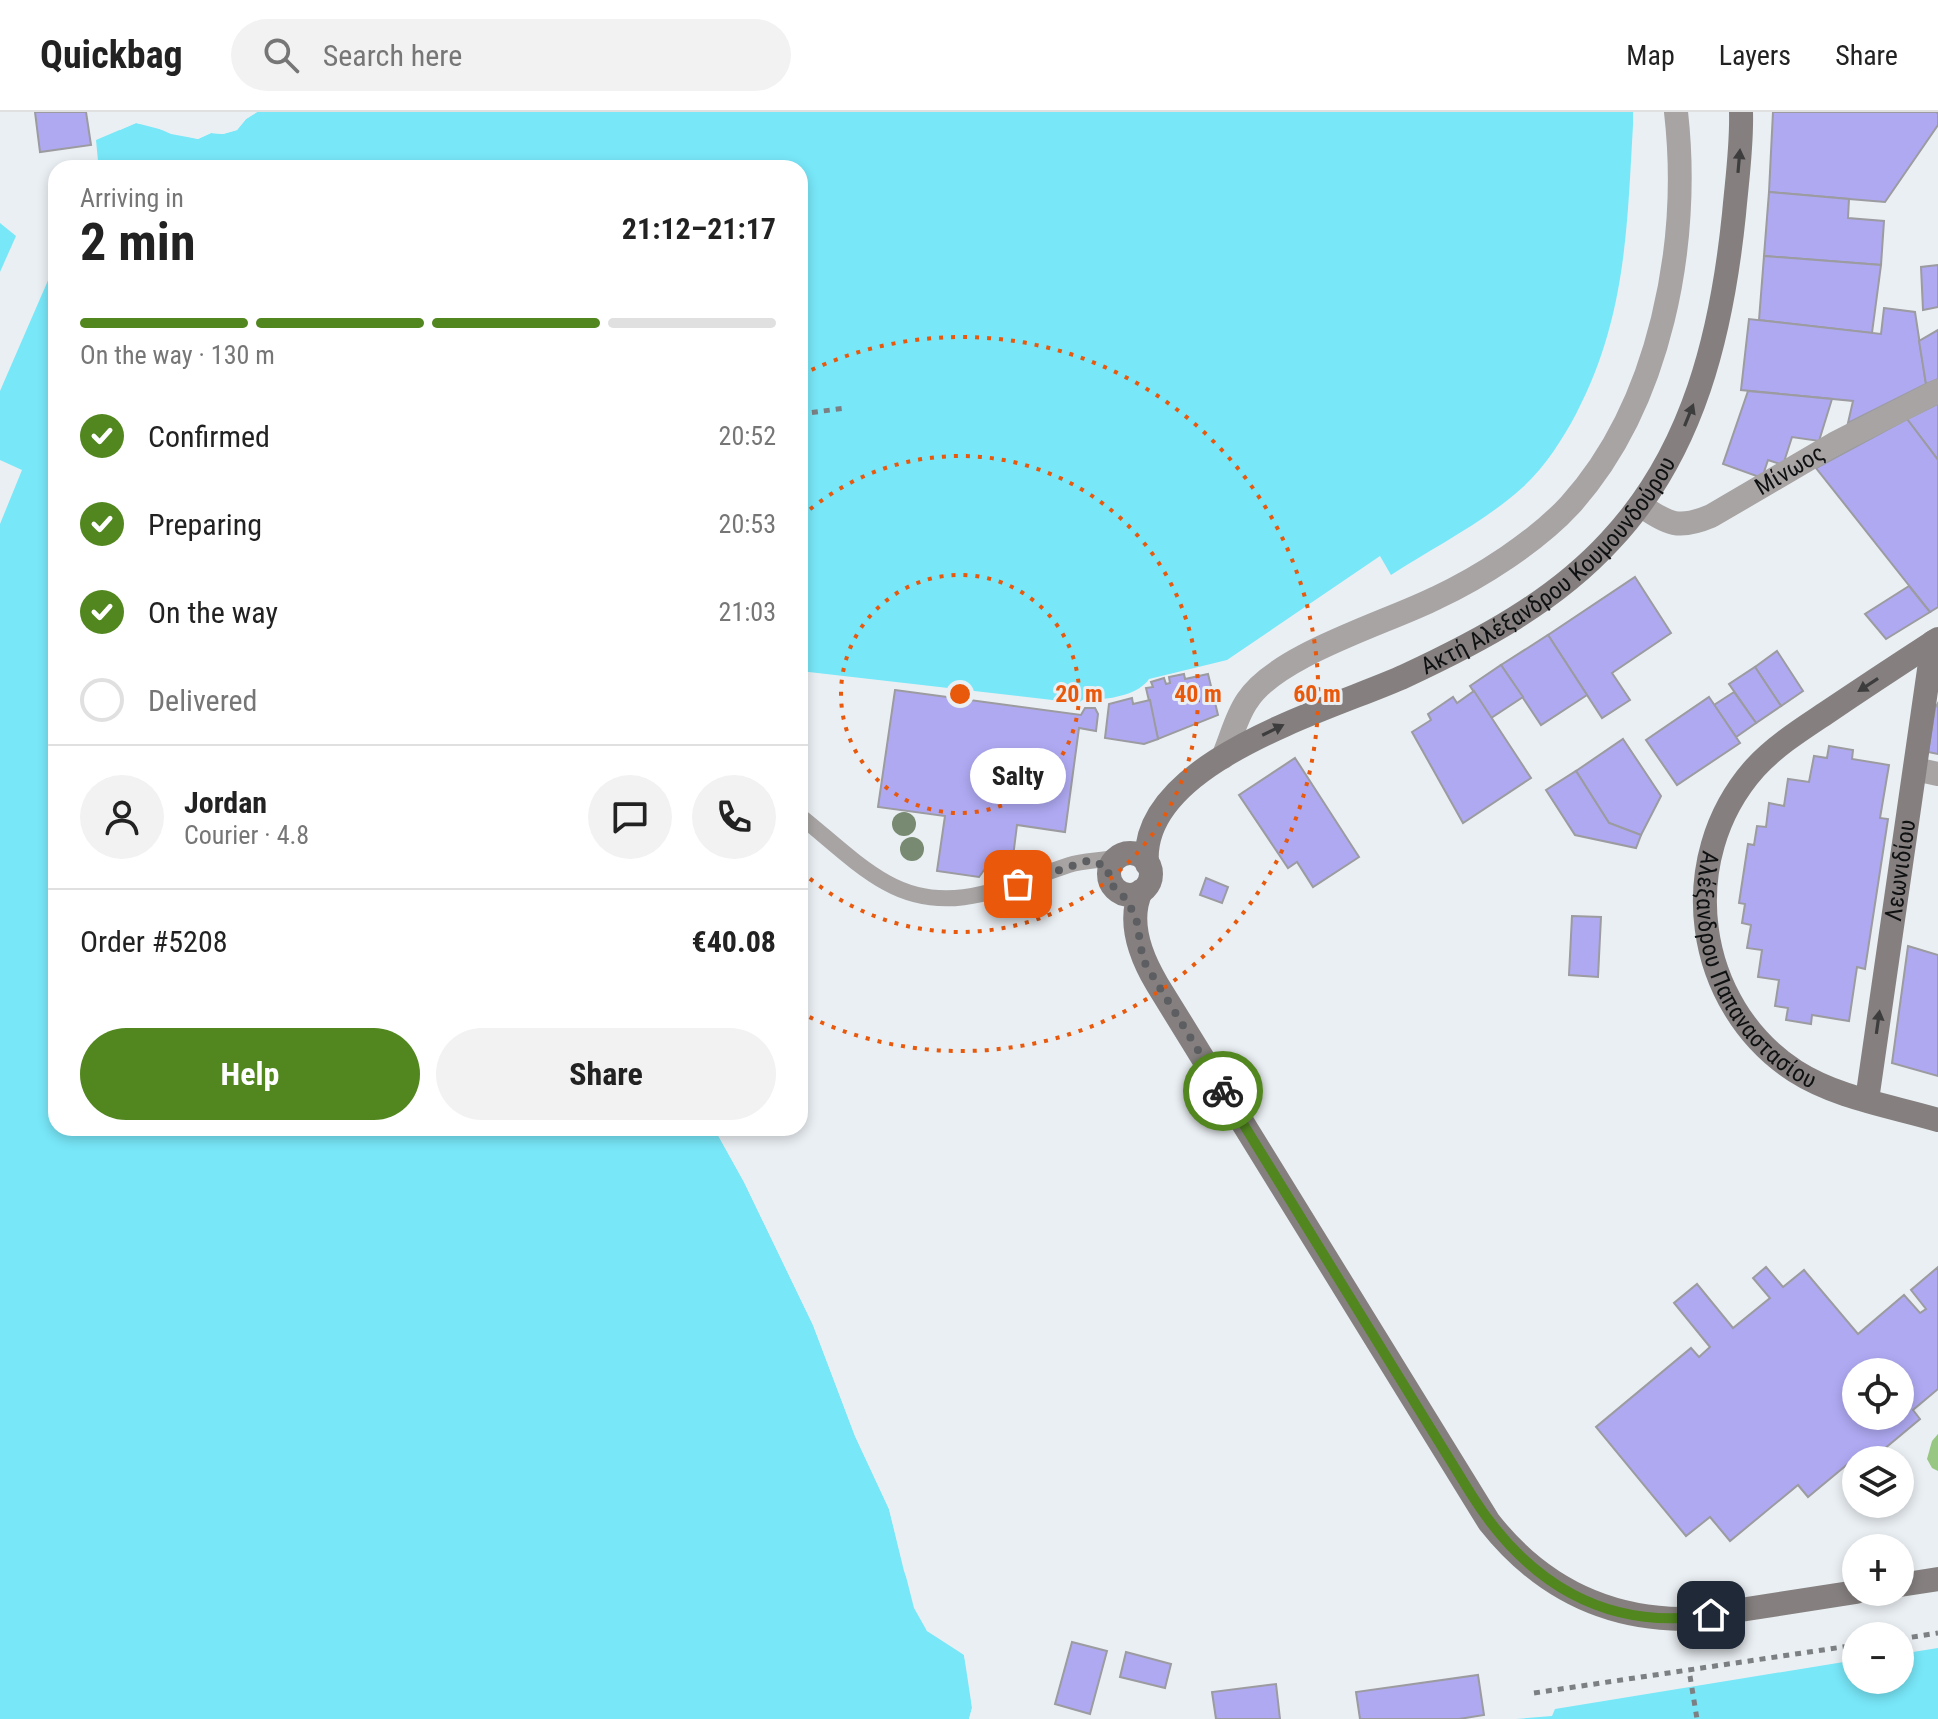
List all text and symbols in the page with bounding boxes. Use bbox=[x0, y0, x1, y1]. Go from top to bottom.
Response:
search box bbox=[231, 19, 791, 91]
text: Quickbag bbox=[40, 33, 183, 77]
icon: search bbox=[259, 33, 303, 77]
text: Search here bbox=[323, 38, 462, 73]
text: Map bbox=[1626, 39, 1675, 72]
text: Layers bbox=[1719, 39, 1791, 72]
text: Share bbox=[1835, 39, 1898, 72]
one-way arrow bbox=[1733, 148, 1746, 173]
text: Arriving in bbox=[80, 183, 184, 213]
text: 21:12–21:17 bbox=[622, 211, 776, 246]
text: 2 min bbox=[80, 212, 196, 273]
text: On the way · 130 m bbox=[80, 340, 275, 370]
one-way arrow bbox=[1683, 403, 1696, 427]
icon: check bbox=[80, 414, 124, 458]
text: Confirmed bbox=[148, 419, 270, 454]
text: 20:52 bbox=[719, 421, 776, 451]
street label: Μίνωος bbox=[1750, 439, 1830, 501]
street label: Ακτή Αλέξανδρου Κουμουνδούρου bbox=[1416, 452, 1681, 680]
icon: check bbox=[80, 502, 124, 546]
text: Preparing bbox=[148, 507, 262, 542]
text: 20:53 bbox=[719, 509, 776, 539]
icon: check bbox=[80, 590, 124, 634]
text: On the way bbox=[148, 595, 278, 630]
text: 21:03 bbox=[719, 597, 776, 627]
one-way arrow bbox=[1857, 678, 1878, 693]
centre of rings bbox=[946, 680, 974, 708]
text: 20 m bbox=[1055, 680, 1103, 708]
text: 40 m bbox=[1174, 680, 1222, 708]
text: 60 m bbox=[1293, 680, 1341, 708]
text: Delivered bbox=[148, 683, 257, 718]
one-way arrow bbox=[1261, 723, 1284, 737]
callout: Salty bbox=[970, 748, 1066, 804]
text: Salty bbox=[992, 761, 1044, 791]
button: person bbox=[80, 775, 164, 859]
button: chat bbox=[588, 775, 672, 859]
button: phone bbox=[692, 775, 776, 859]
text: Jordan bbox=[184, 785, 267, 820]
street label: Λεωνιδίου bbox=[1879, 818, 1921, 923]
text: Courier · 4.8 bbox=[184, 820, 309, 850]
street label: Αλέξανδρου Παπαναστασίου bbox=[1691, 849, 1821, 1094]
pin bbox=[984, 850, 1052, 918]
icon: bag bbox=[996, 862, 1040, 906]
text: Order #5208 bbox=[80, 924, 228, 959]
text: €40.08 bbox=[691, 924, 776, 959]
one-way arrow bbox=[1872, 1009, 1885, 1034]
button: Help bbox=[80, 1028, 420, 1120]
button: Share bbox=[436, 1028, 776, 1120]
courier bbox=[1183, 1051, 1263, 1131]
icon: bike bbox=[1201, 1069, 1245, 1113]
map controls bbox=[1842, 1358, 1914, 1694]
button: locate bbox=[1842, 1358, 1914, 1430]
button: layers bbox=[1842, 1446, 1914, 1518]
button: + bbox=[1842, 1534, 1914, 1606]
pin bbox=[1677, 1581, 1745, 1649]
icon: home bbox=[1689, 1593, 1733, 1637]
button: − bbox=[1842, 1622, 1914, 1694]

